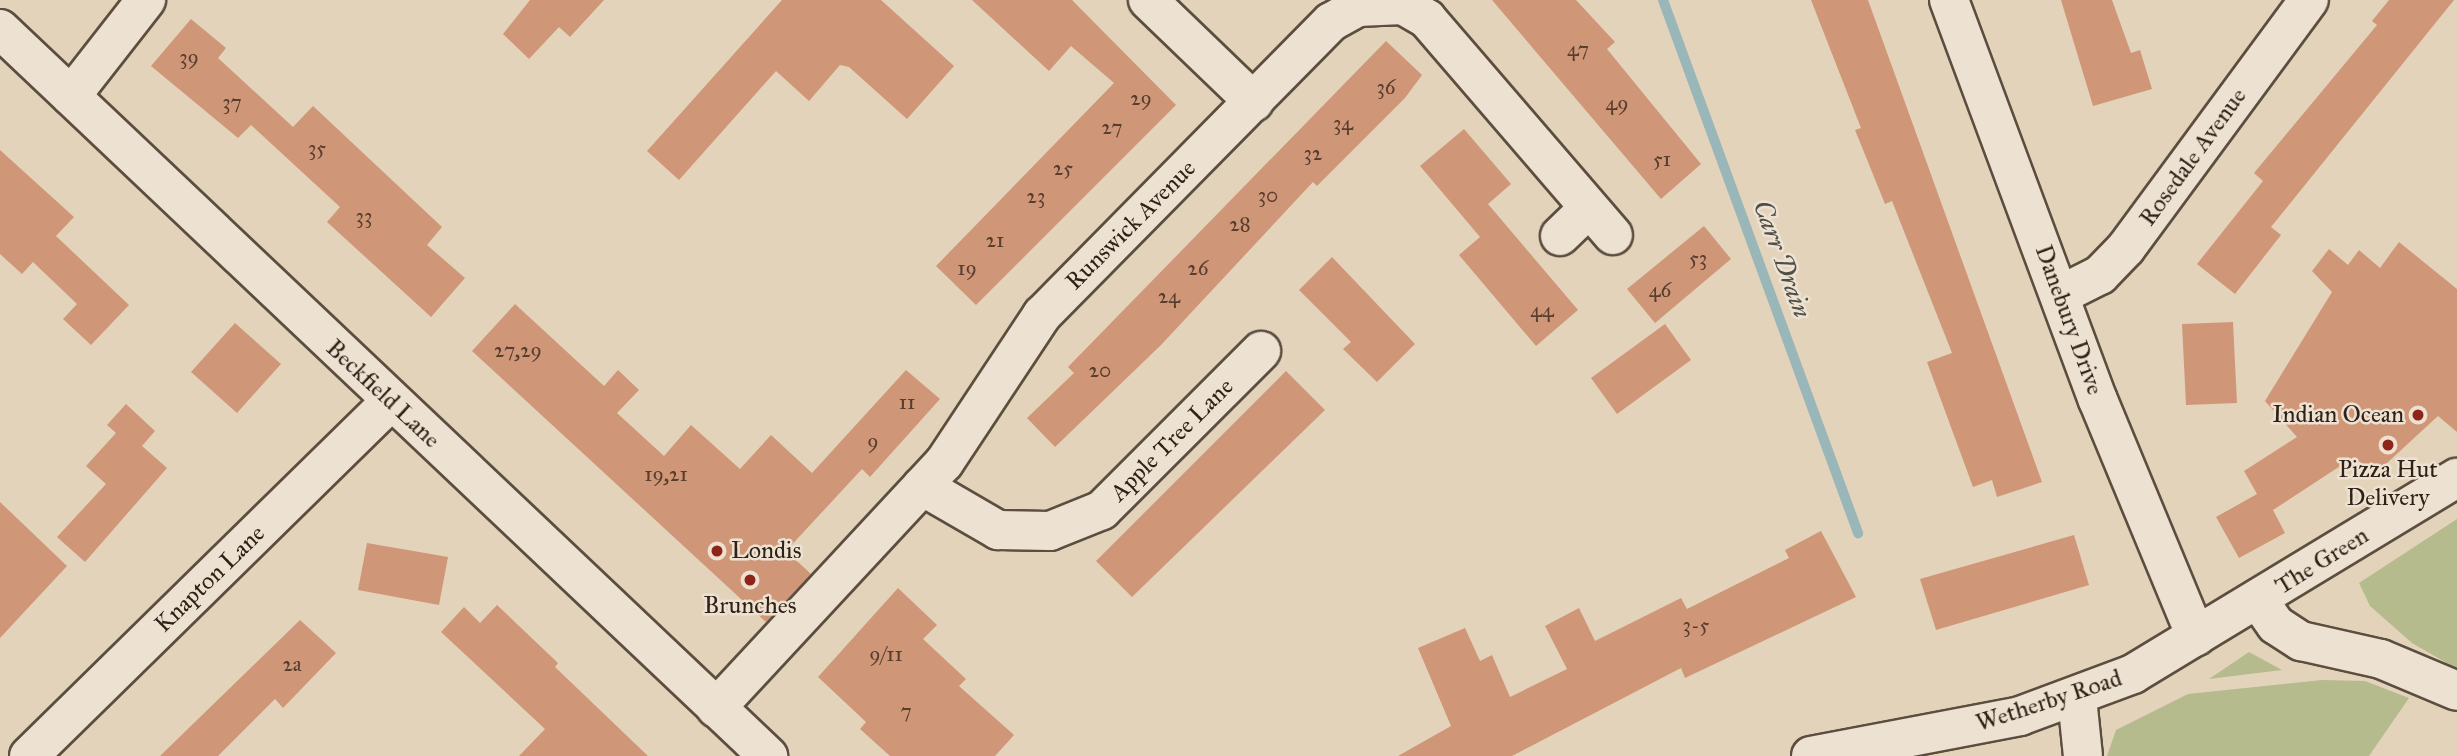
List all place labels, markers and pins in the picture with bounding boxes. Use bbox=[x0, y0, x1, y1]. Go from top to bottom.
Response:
place label: Indian Ocean bbox=[2272, 401, 2404, 429]
marker: Indian Ocean bbox=[2410, 407, 2426, 423]
marker: Pizza Hut Delivery bbox=[2380, 437, 2396, 453]
place label: Pizza Hut Delivery bbox=[2338, 456, 2438, 512]
place label: Londis bbox=[731, 537, 801, 565]
marker: Londis bbox=[709, 543, 725, 559]
marker: Brunches bbox=[742, 572, 758, 588]
place label: Brunches bbox=[704, 592, 796, 620]

